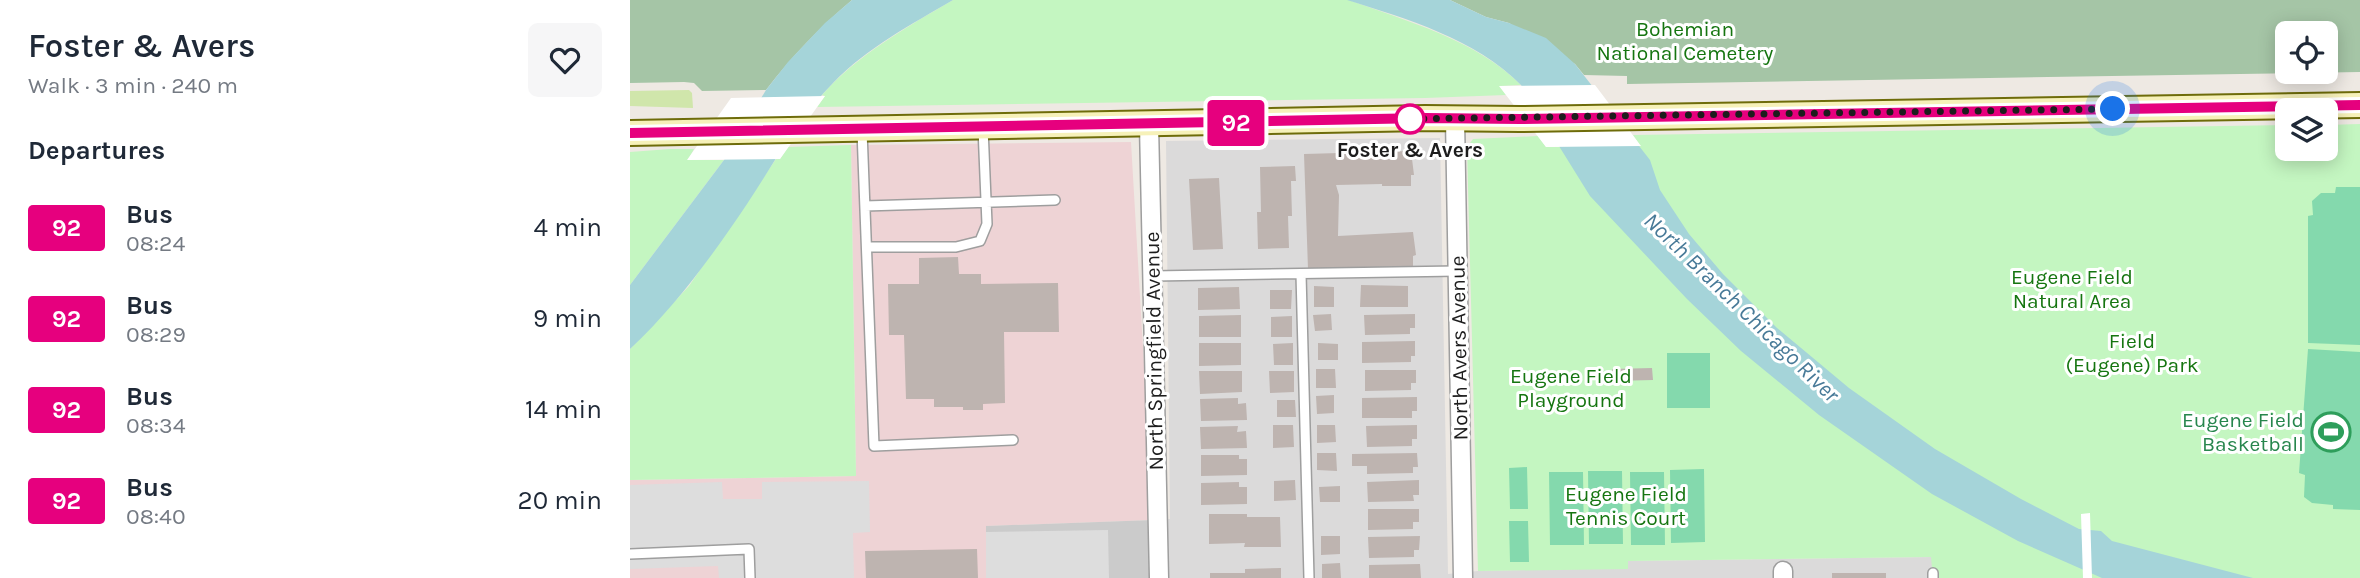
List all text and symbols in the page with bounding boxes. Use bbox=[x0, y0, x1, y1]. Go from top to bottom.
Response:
park label: Bohemian National Cemetery bbox=[1597, 17, 1774, 65]
map controls bbox=[2275, 21, 2338, 161]
button: locate bbox=[2275, 21, 2338, 84]
button: heart bbox=[528, 23, 602, 97]
text: Foster & Avers bbox=[28, 27, 255, 65]
text: Walk · 3 min · 240 m bbox=[28, 72, 238, 99]
your location bbox=[2095, 91, 2130, 126]
button: layers bbox=[2275, 98, 2338, 161]
line badge: 92 bbox=[1204, 100, 1268, 146]
marker: Foster & Avers bbox=[1395, 104, 1425, 134]
text: 92 bbox=[1221, 109, 1251, 137]
text: Departures bbox=[28, 135, 165, 166]
place label: Foster & Avers bbox=[1337, 138, 1483, 162]
text: Bus bbox=[126, 199, 173, 230]
water label: North Branch Chicago River bbox=[1638, 207, 1846, 408]
text: 4 min bbox=[534, 212, 602, 243]
text: 92 bbox=[52, 214, 81, 242]
text: 08:24 bbox=[126, 230, 185, 257]
street label: North Springfield Avenue bbox=[1140, 231, 1168, 471]
street label: North Avers Avenue bbox=[1445, 255, 1473, 441]
park label: Eugene Field Natural Area bbox=[2011, 265, 2133, 313]
text: Bus bbox=[126, 290, 173, 321]
text: 9 min bbox=[533, 303, 602, 334]
text: 92 bbox=[52, 305, 81, 333]
text: 08:29 bbox=[126, 321, 186, 348]
park label: Field (Eugene) Park bbox=[2065, 329, 2199, 377]
park label: Eugene Field Playground bbox=[1510, 364, 1632, 412]
text: Bus bbox=[126, 381, 173, 412]
text: 14 min bbox=[525, 394, 602, 425]
text: 92 bbox=[52, 396, 81, 424]
place label: Eugene Field Basketball bbox=[2182, 408, 2304, 456]
sports icon: Eugene Field Basketball bbox=[2310, 411, 2352, 453]
text: 08:34 bbox=[126, 412, 186, 439]
text: Bus bbox=[126, 472, 173, 503]
park label: Eugene Field Tennis Court bbox=[1565, 482, 1687, 530]
text: 20 min bbox=[518, 485, 602, 516]
text: 92 bbox=[52, 487, 81, 515]
text: 08:40 bbox=[126, 503, 186, 530]

